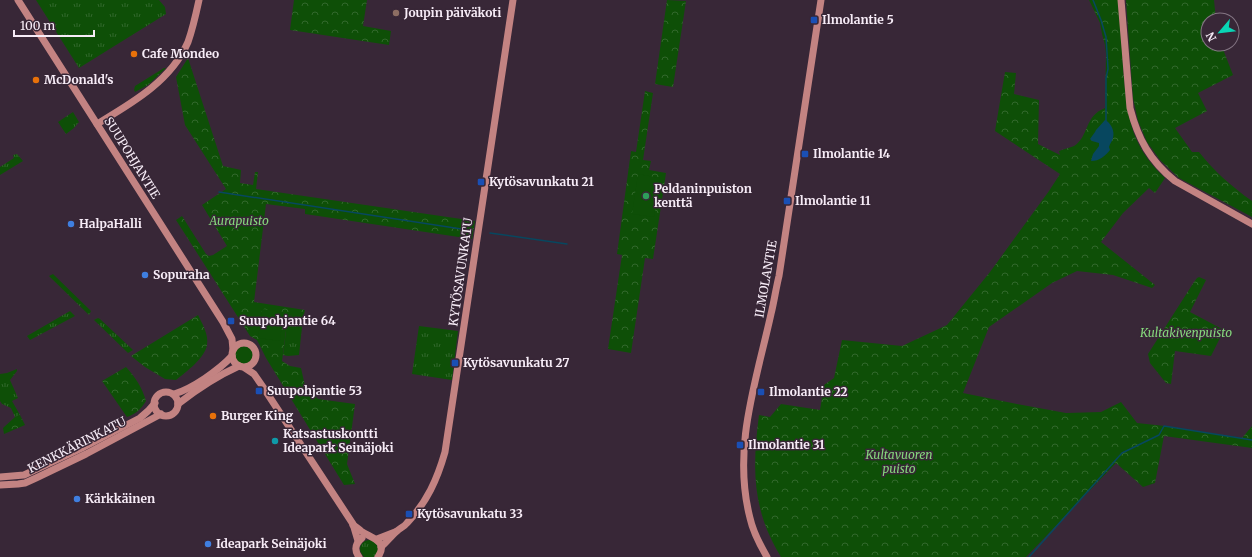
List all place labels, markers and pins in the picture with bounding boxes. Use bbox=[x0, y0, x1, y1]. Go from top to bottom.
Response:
place label: Joupin päiväkoti bbox=[403, 5, 501, 20]
marker: Joupin päiväkoti bbox=[391, 8, 401, 18]
place label: Ilmolantie 5 bbox=[822, 12, 894, 27]
marker: Ilmolantie 5 bbox=[809, 15, 819, 25]
place label: Cafe Mondeo bbox=[142, 46, 219, 61]
marker: Cafe Mondeo bbox=[129, 49, 139, 59]
place label: McDonald's bbox=[44, 72, 113, 87]
marker: McDonald's bbox=[31, 75, 41, 85]
place label: Ilmolantie 14 bbox=[813, 146, 891, 161]
marker: Ilmolantie 14 bbox=[800, 149, 810, 159]
place label: Kytösavunkatu 21 bbox=[489, 174, 594, 189]
marker: Kytösavunkatu 21 bbox=[476, 177, 486, 187]
place label: Peldaninpuiston kenttä bbox=[654, 181, 752, 210]
marker: Peldaninpuiston kenttä bbox=[641, 191, 651, 201]
place label: Ilmolantie 11 bbox=[795, 193, 871, 208]
marker: Ilmolantie 11 bbox=[782, 196, 792, 206]
place label: HalpaHalli bbox=[79, 216, 142, 231]
marker: HalpaHalli bbox=[66, 219, 76, 229]
place label: Sopuraha bbox=[153, 267, 210, 282]
marker: Sopuraha bbox=[140, 270, 150, 280]
place label: Suupohjantie 64 bbox=[239, 313, 336, 328]
marker: Suupohjantie 64 bbox=[226, 316, 236, 326]
place label: Kytösavunkatu 27 bbox=[463, 355, 569, 370]
marker: Kytösavunkatu 27 bbox=[450, 358, 460, 368]
place label: Suupohjantie 53 bbox=[267, 383, 362, 398]
place label: Ilmolantie 22 bbox=[769, 384, 848, 399]
marker: Suupohjantie 53 bbox=[254, 386, 264, 396]
marker: Ilmolantie 22 bbox=[756, 387, 766, 397]
place label: Burger King bbox=[221, 408, 294, 423]
marker: Burger King bbox=[208, 411, 218, 421]
place label: Katsastuskontti Ideapark Seinäjoki bbox=[283, 426, 394, 455]
marker: Katsastuskontti Ideapark Seinäjoki bbox=[270, 436, 280, 446]
place label: Ilmolantie 31 bbox=[748, 437, 825, 452]
marker: Ilmolantie 31 bbox=[735, 440, 745, 450]
place label: Kärkkäinen bbox=[85, 491, 155, 506]
marker: Kärkkäinen bbox=[72, 494, 82, 504]
place label: Kytösavunkatu 33 bbox=[417, 506, 523, 521]
marker: Kytösavunkatu 33 bbox=[404, 509, 414, 519]
place label: Ideapark Seinäjoki bbox=[216, 536, 327, 551]
marker: Ideapark Seinäjoki bbox=[203, 539, 213, 549]

